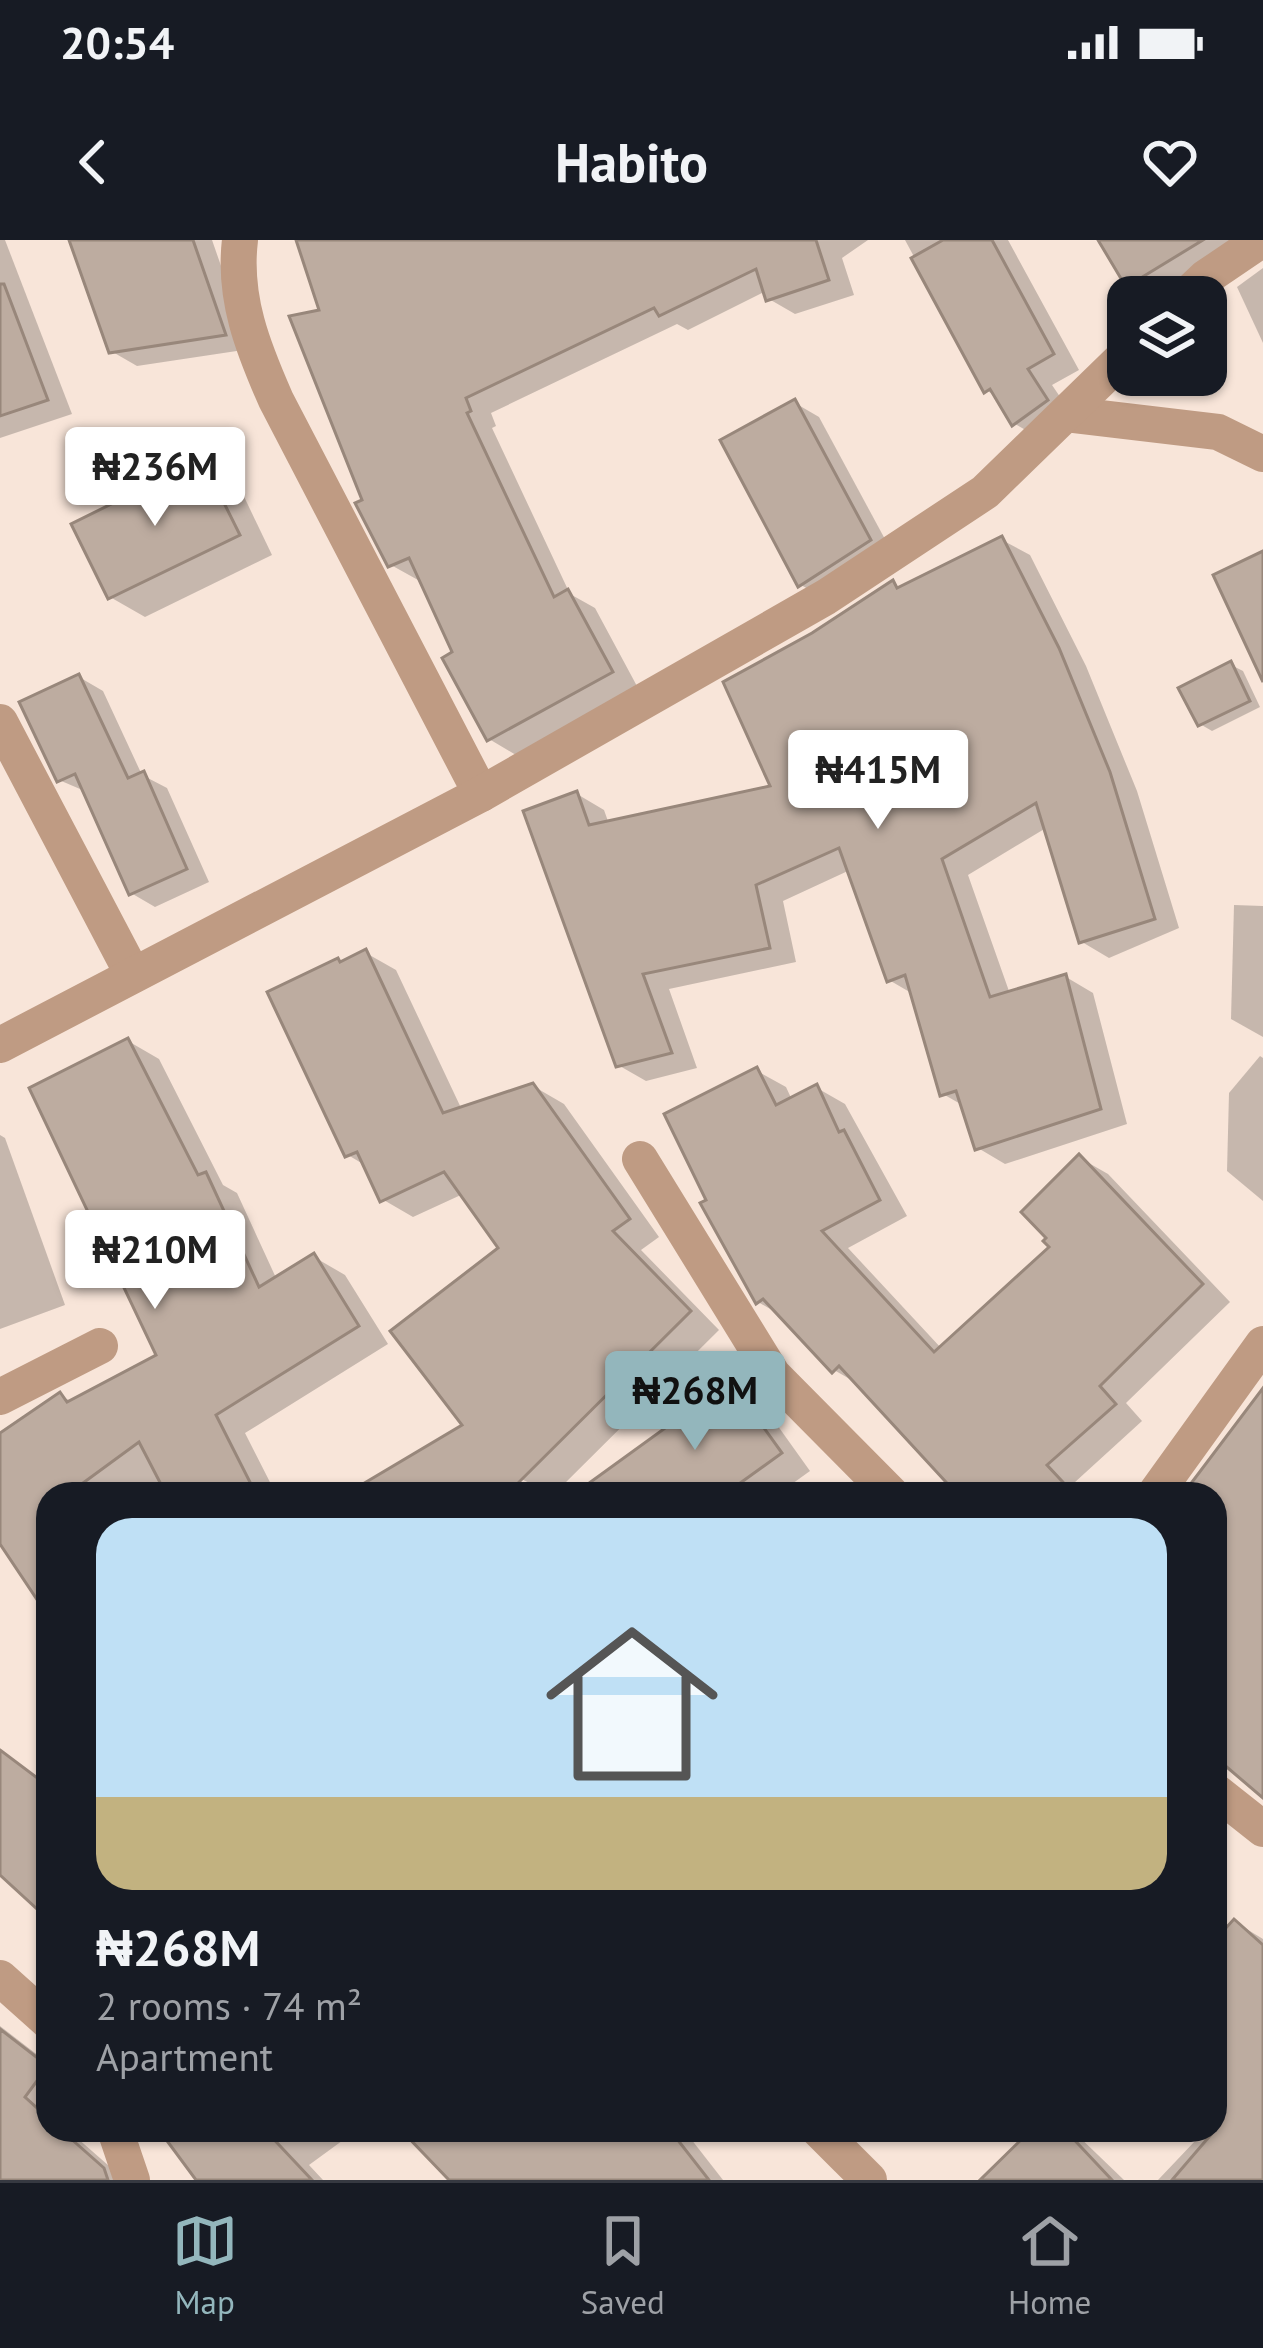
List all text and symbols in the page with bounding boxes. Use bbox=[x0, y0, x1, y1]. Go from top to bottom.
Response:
text: 20:54 bbox=[60, 13, 174, 71]
text: Habito bbox=[555, 127, 708, 197]
icon: back bbox=[60, 129, 126, 195]
icon: heart bbox=[1137, 129, 1203, 195]
map controls bbox=[1107, 276, 1227, 396]
button: layers bbox=[1107, 276, 1227, 396]
pin: ₦236M bbox=[71, 427, 239, 529]
text: ₦236M bbox=[92, 440, 218, 491]
pin: ₦415M bbox=[794, 730, 962, 832]
text: ₦415M bbox=[815, 743, 941, 794]
pin: ₦210M bbox=[71, 1210, 239, 1312]
text: ₦210M bbox=[92, 1223, 218, 1274]
pin: ₦268M bbox=[611, 1351, 779, 1453]
text: ₦268M bbox=[632, 1364, 758, 1415]
icon: home bbox=[524, 1596, 740, 1812]
text: ₦268M bbox=[96, 1914, 260, 1980]
text: 2 rooms · 74 m² bbox=[96, 1980, 362, 2031]
text: Apartment bbox=[96, 2031, 273, 2082]
tab: Map bbox=[172, 2208, 238, 2323]
tab: Saved bbox=[581, 2208, 665, 2323]
tab: Home bbox=[1008, 2208, 1091, 2323]

